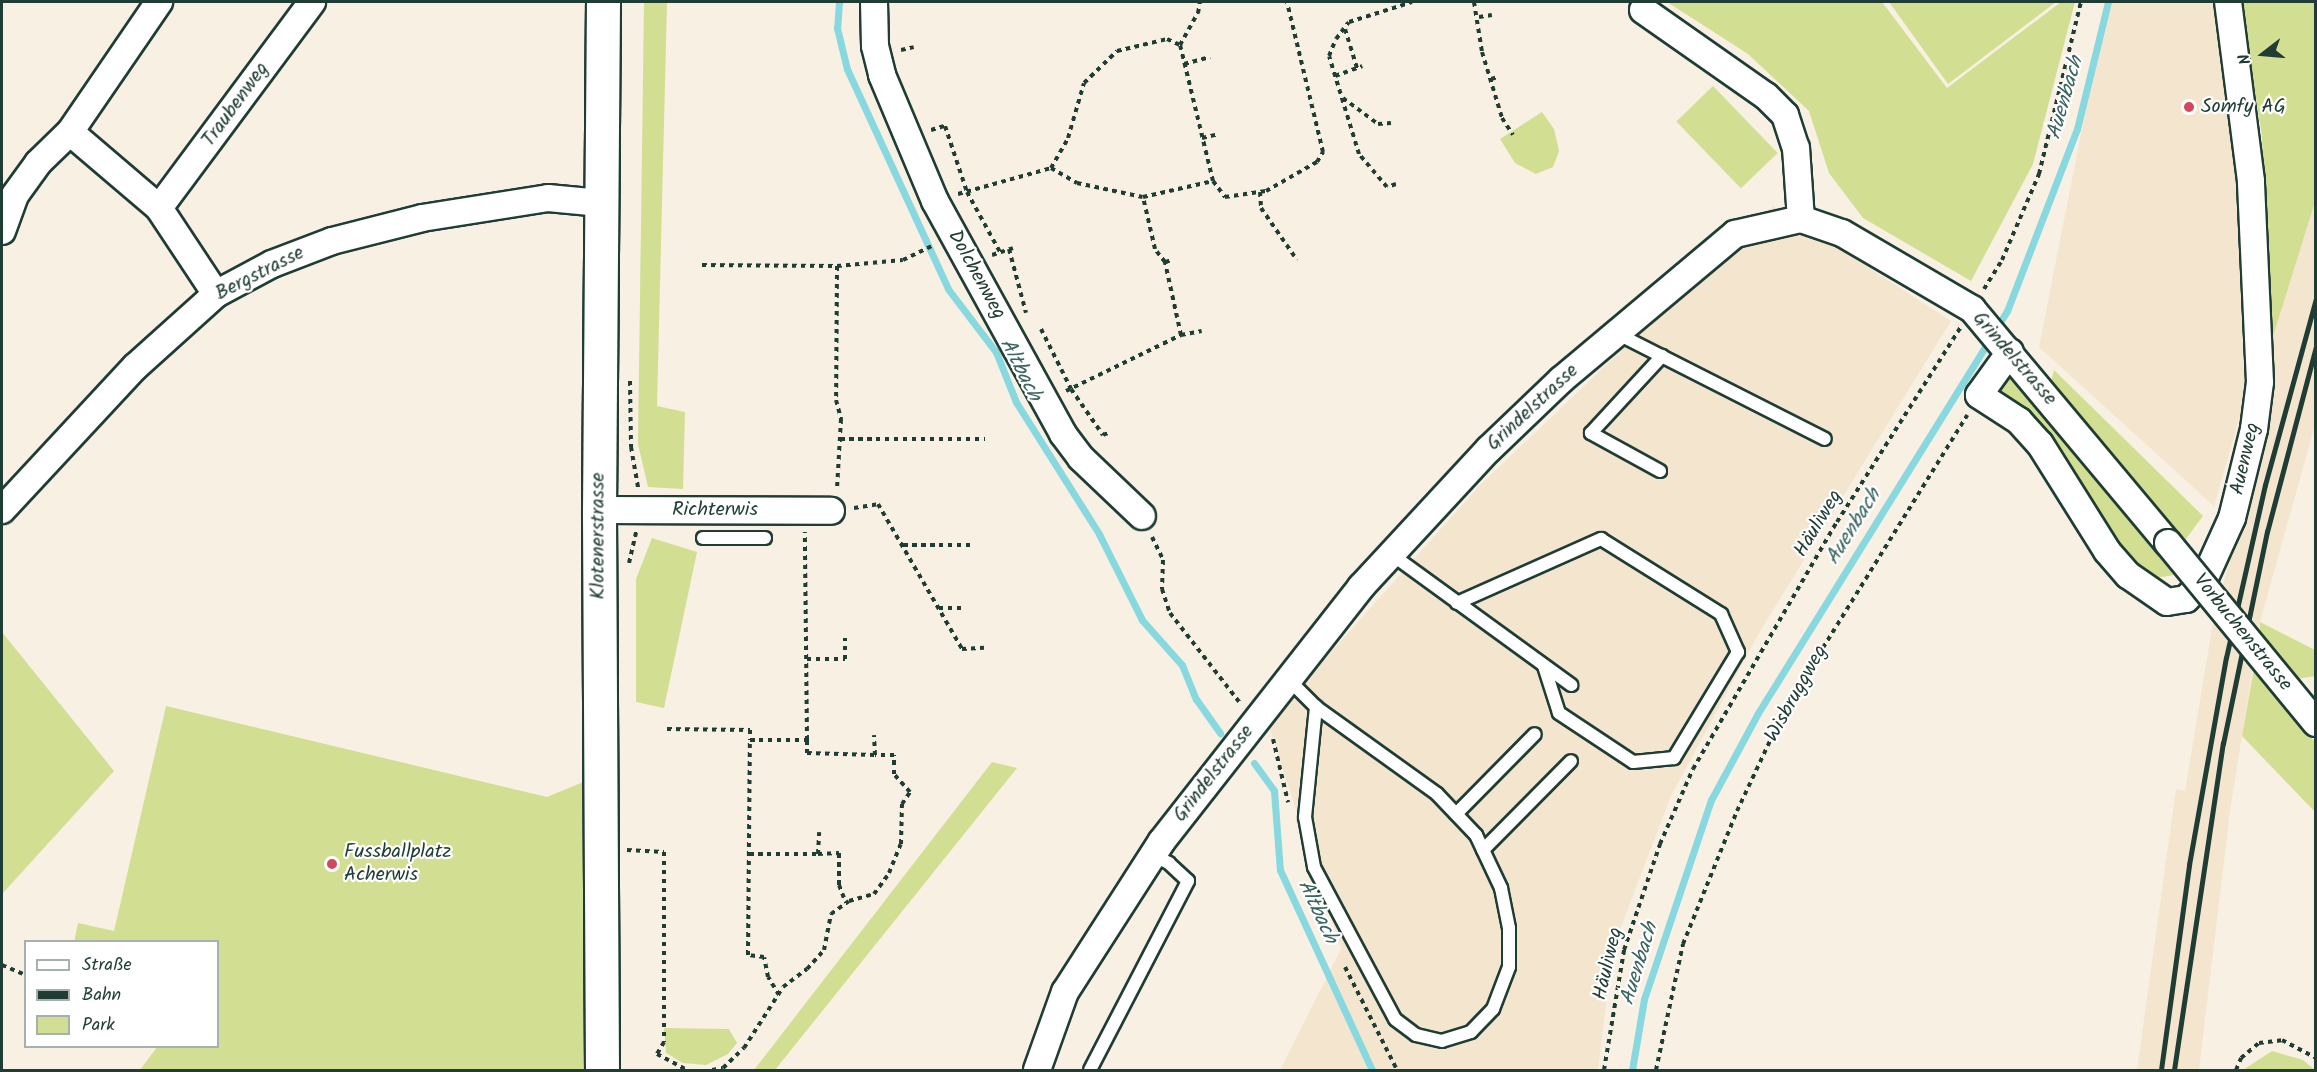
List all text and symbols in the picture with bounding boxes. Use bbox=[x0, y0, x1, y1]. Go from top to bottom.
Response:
north arrow bbox=[2233, 24, 2293, 84]
text: N bbox=[2232, 51, 2259, 67]
water label: Auenbach bbox=[2042, 54, 2090, 142]
street label: Traubenweg bbox=[197, 58, 275, 152]
place label: Somfy AG bbox=[2201, 95, 2286, 119]
marker: Somfy AG bbox=[2182, 100, 2196, 114]
street label: Dolchenweg bbox=[942, 226, 1010, 324]
street label: Bergstrasse bbox=[212, 241, 308, 307]
street label: Grindelstrasse bbox=[1967, 307, 2061, 411]
water label: Altbach bbox=[993, 334, 1047, 406]
street label: Grindelstrasse bbox=[1482, 360, 1584, 456]
street label: Auenweg bbox=[2226, 421, 2266, 497]
street label: Klotenerstrasse bbox=[587, 472, 611, 600]
water label: Auenbach bbox=[1821, 484, 1887, 570]
street label: Häuliweg bbox=[1790, 486, 1848, 562]
street label: Richterwis bbox=[672, 498, 758, 522]
street label: Vorbuchenstrasse bbox=[2187, 569, 2297, 697]
street label: Wisbruggweg bbox=[1761, 642, 1833, 746]
street label: Grindelstrasse bbox=[1169, 721, 1259, 827]
place label: Fussballplatz Acherwis bbox=[344, 840, 451, 887]
marker: Fussballplatz Acherwis bbox=[325, 857, 339, 871]
water label: Altbach bbox=[1291, 876, 1343, 948]
water label: Auenbach bbox=[1616, 920, 1664, 1008]
street label: Häuliweg bbox=[1589, 925, 1629, 1003]
legend bbox=[24, 940, 219, 1048]
text: Straße bbox=[82, 951, 132, 980]
text: Bahn bbox=[82, 981, 121, 1010]
text: Park bbox=[82, 1011, 115, 1040]

